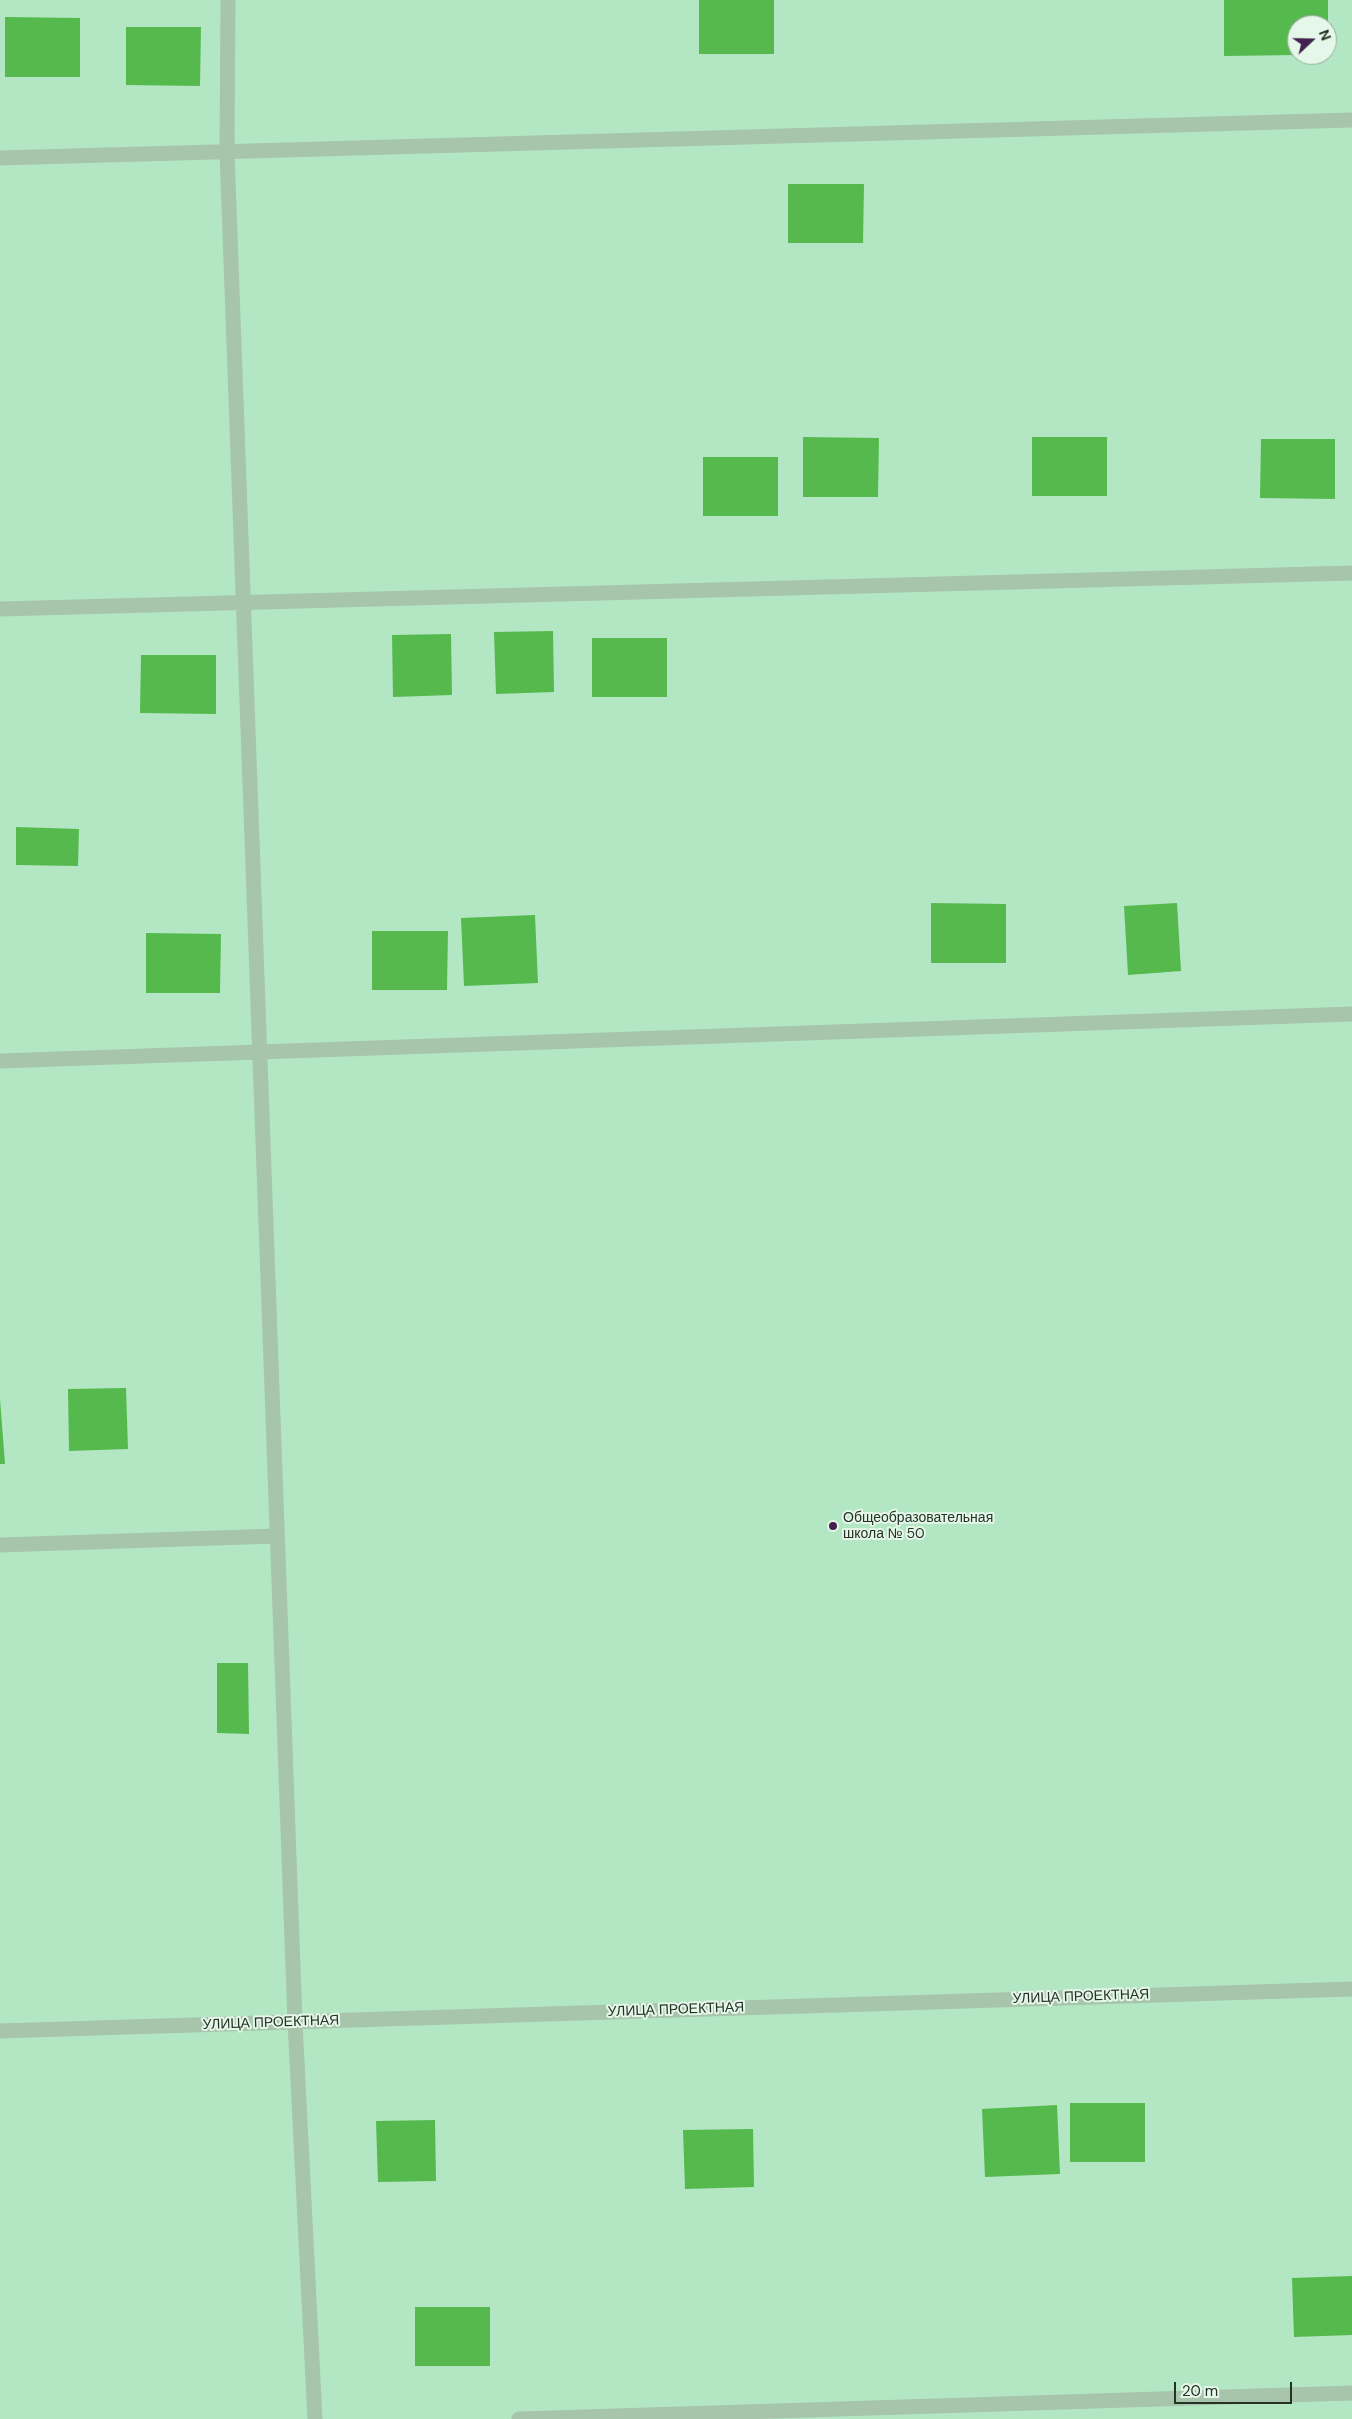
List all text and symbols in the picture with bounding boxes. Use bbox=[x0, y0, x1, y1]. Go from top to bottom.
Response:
north arrow bbox=[1287, 15, 1337, 65]
text: N bbox=[1315, 27, 1335, 43]
place label: Общеобразовательная школа № 50 bbox=[843, 1510, 993, 1542]
marker: Общеобразовательная школа № 50 bbox=[827, 1520, 839, 1532]
street label: УЛИЦА ПРОЕКТНАЯ bbox=[1012, 1986, 1150, 2008]
street label: УЛИЦА ПРОЕКТНАЯ bbox=[607, 1999, 745, 2021]
street label: УЛИЦА ПРОЕКТНАЯ bbox=[202, 2012, 340, 2034]
scale bar bbox=[1177, 2372, 1294, 2404]
text: 20 m bbox=[1182, 2381, 1218, 2401]

